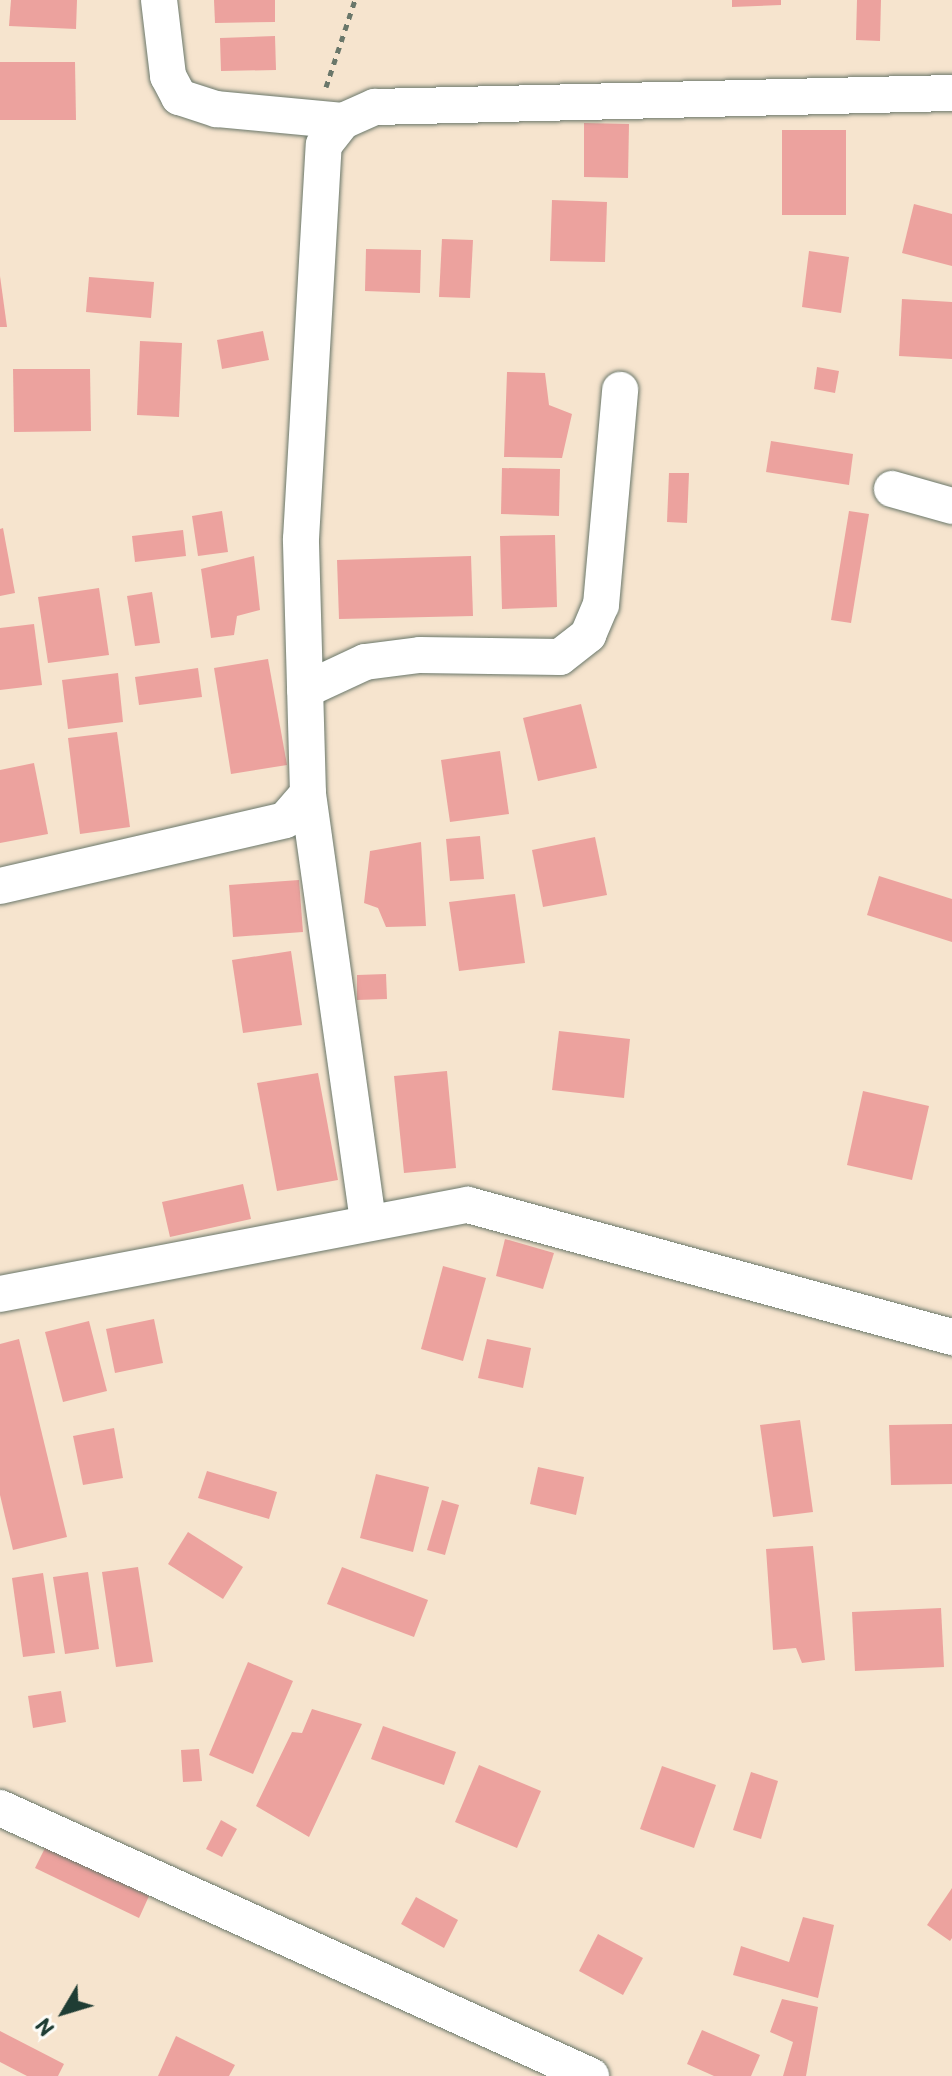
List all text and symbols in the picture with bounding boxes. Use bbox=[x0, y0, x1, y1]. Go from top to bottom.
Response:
north arrow bbox=[24, 1972, 104, 2052]
text: N bbox=[29, 2013, 60, 2041]

